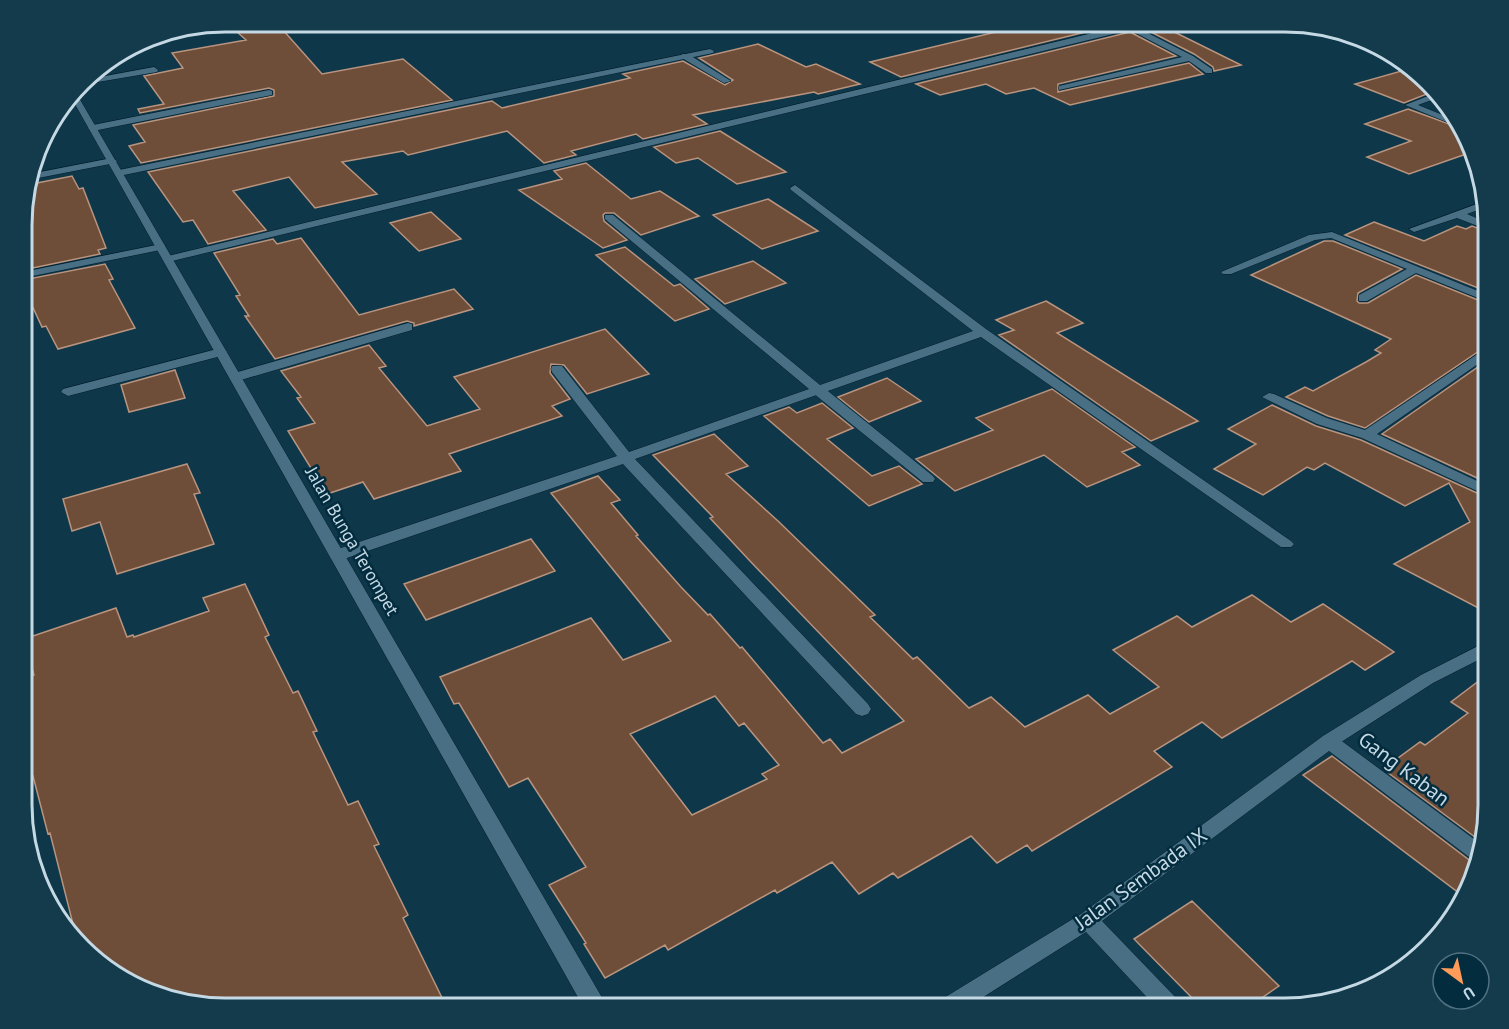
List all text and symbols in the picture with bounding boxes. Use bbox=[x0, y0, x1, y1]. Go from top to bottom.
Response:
street label: Jalan Bunga Terompet bbox=[300, 461, 404, 619]
street label: Gang Kaban bbox=[1353, 725, 1455, 812]
street label: Jalan Sembada IX bbox=[1068, 821, 1212, 936]
north arrow bbox=[1431, 951, 1491, 1011]
text: U bbox=[1460, 982, 1479, 1005]

